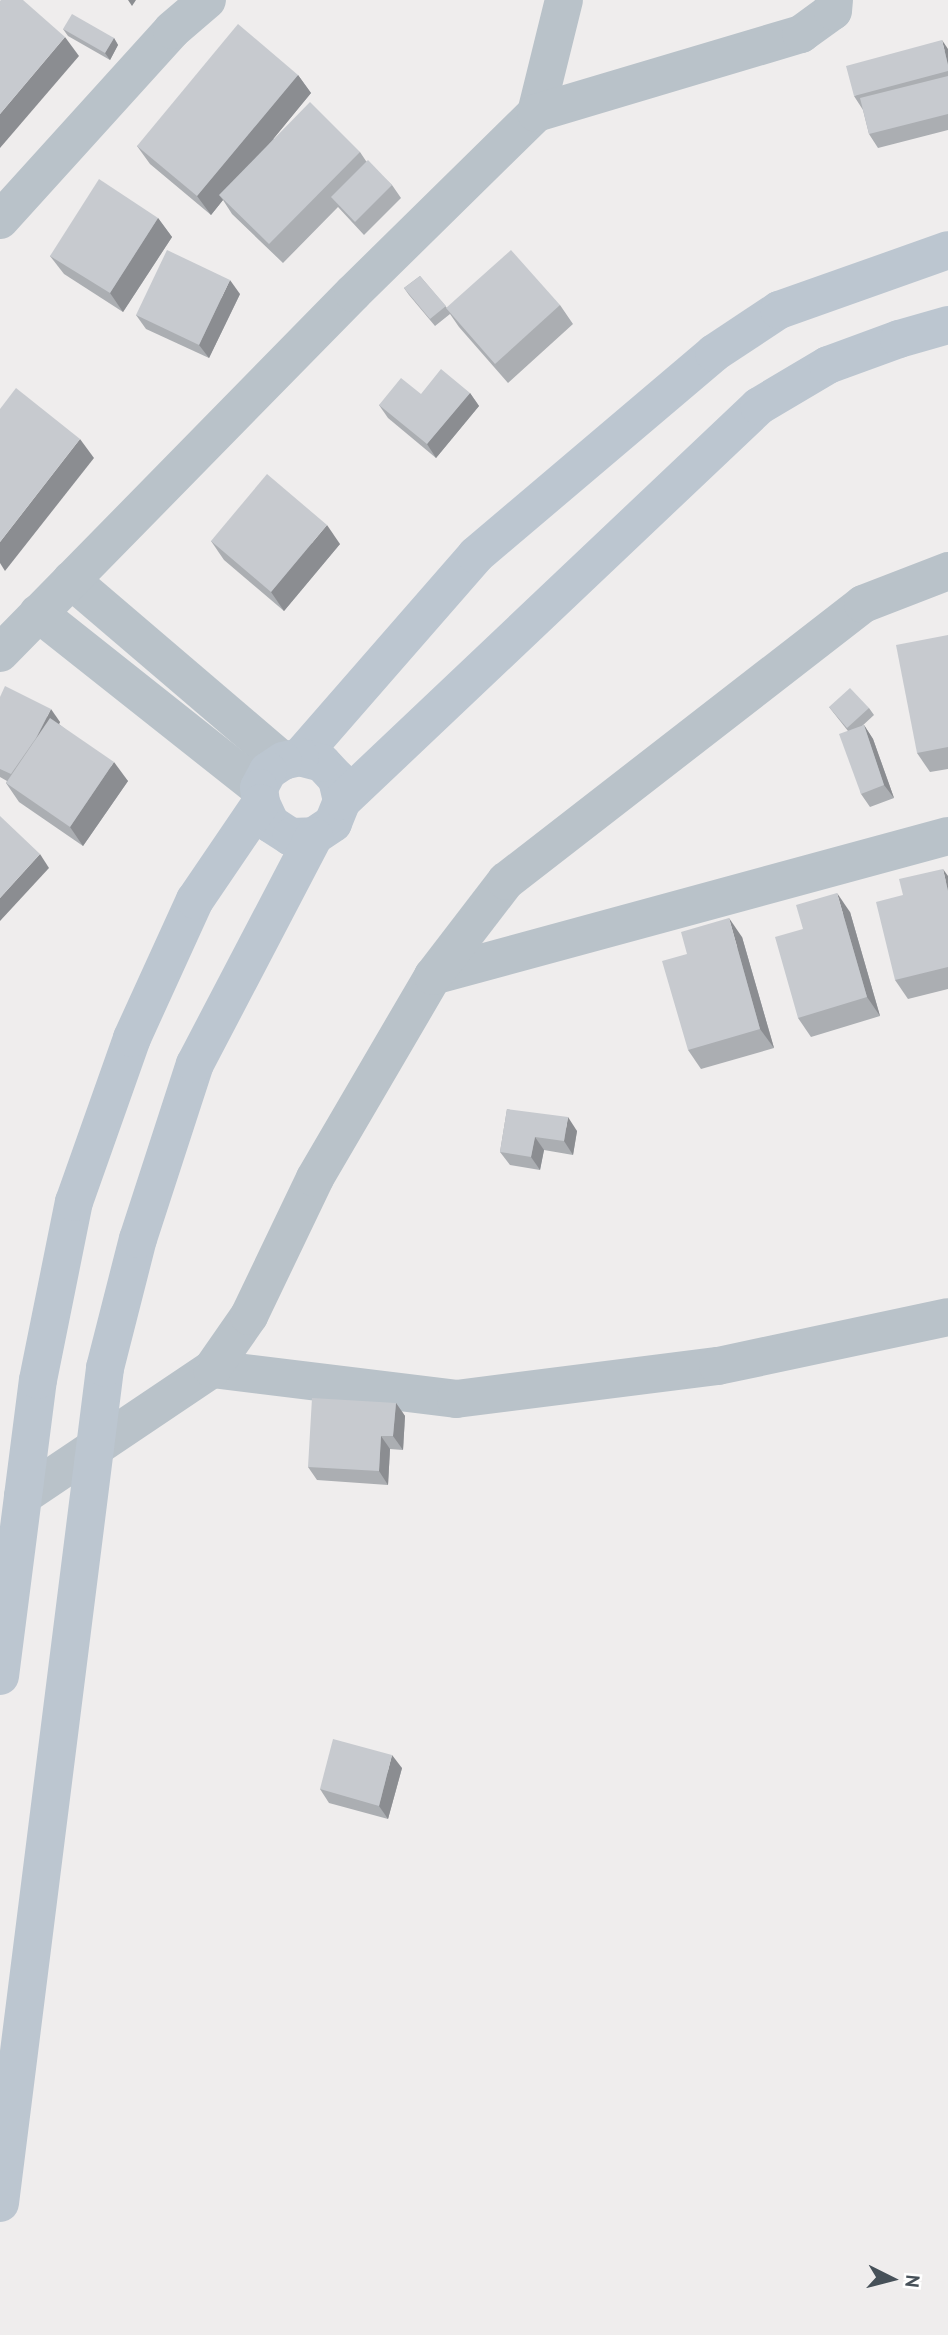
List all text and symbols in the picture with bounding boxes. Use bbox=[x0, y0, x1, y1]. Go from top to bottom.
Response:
north arrow bbox=[857, 2244, 927, 2314]
text: N bbox=[900, 2274, 925, 2289]

